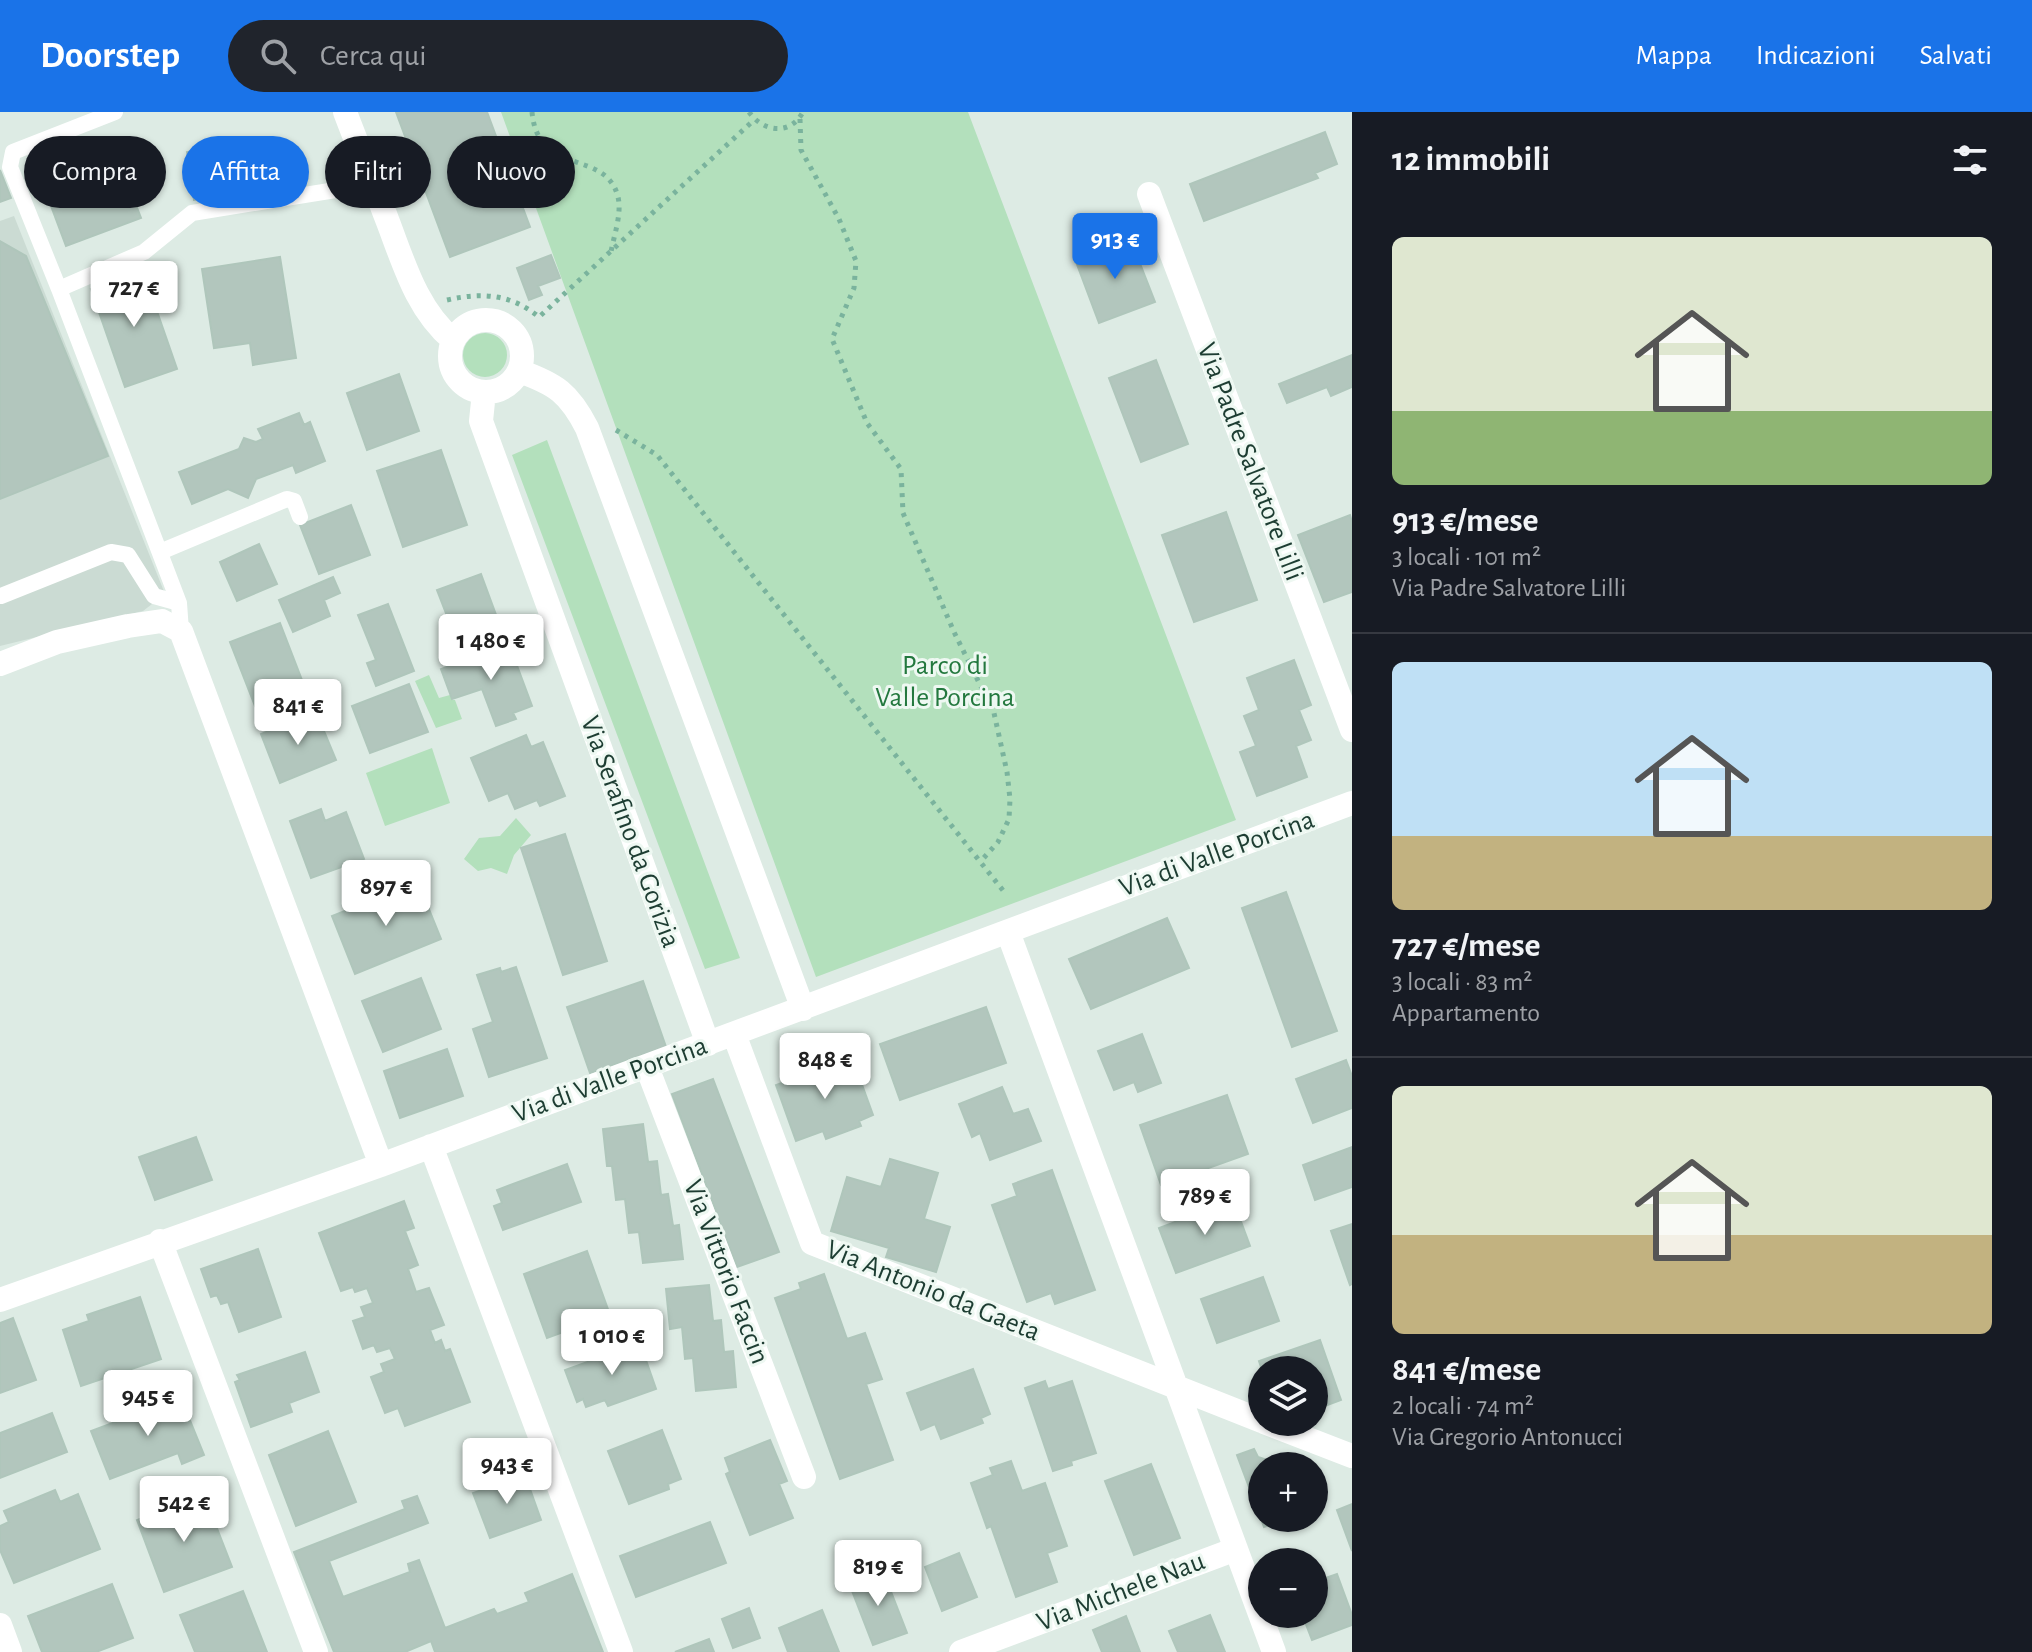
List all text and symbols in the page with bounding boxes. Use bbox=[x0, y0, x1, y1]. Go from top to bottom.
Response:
search box bbox=[228, 20, 788, 92]
icon: search bbox=[256, 34, 300, 78]
text: Doorstep bbox=[40, 37, 180, 75]
text: Cerca qui bbox=[320, 41, 427, 71]
text: Mappa bbox=[1636, 42, 1712, 70]
text: Indicazioni bbox=[1756, 42, 1875, 70]
text: Salvati bbox=[1919, 42, 1992, 70]
chip: Compra bbox=[24, 136, 166, 208]
chip: Affitta bbox=[182, 136, 309, 208]
chip: Filtri bbox=[325, 136, 431, 208]
chip: Nuovo bbox=[447, 136, 575, 208]
icon: filters bbox=[1948, 138, 1992, 182]
text: 12 immobili bbox=[1392, 143, 1550, 177]
pin: 913 € bbox=[1059, 213, 1171, 281]
text: 913 € bbox=[1090, 226, 1140, 252]
pin: 727 € bbox=[78, 261, 190, 329]
text: 727 € bbox=[109, 274, 159, 300]
icon: home bbox=[1620, 289, 1764, 433]
street label: Via Padre Salvatore Lilli bbox=[1192, 339, 1308, 585]
text: 913 €/mese bbox=[1392, 504, 1539, 538]
text: 3 locali · 101 m² bbox=[1392, 544, 1541, 570]
text: Via Padre Salvatore Lilli bbox=[1392, 575, 1626, 601]
pin: 1 480 € bbox=[417, 614, 565, 682]
text: 1 480 € bbox=[457, 627, 525, 653]
park label: Parco di Valle Porcina bbox=[875, 652, 1015, 712]
pin: 841 € bbox=[242, 679, 354, 747]
text: 841 € bbox=[272, 692, 324, 718]
street label: Via Serafino da Gorizia bbox=[575, 712, 685, 952]
icon: home bbox=[1620, 714, 1764, 858]
street label: Via di Valle Porcina bbox=[1116, 806, 1318, 902]
pin: 897 € bbox=[330, 860, 442, 928]
text: 897 € bbox=[360, 873, 412, 899]
text: 727 €/mese bbox=[1392, 929, 1541, 963]
text: 3 locali · 83 m² bbox=[1392, 969, 1532, 995]
text: Appartamento bbox=[1392, 1000, 1540, 1026]
street label: Via di Valle Porcina bbox=[509, 1032, 711, 1128]
pin: 848 € bbox=[769, 1033, 881, 1101]
text: 848 € bbox=[798, 1046, 852, 1072]
icon: home bbox=[1620, 1138, 1764, 1282]
pin: 789 € bbox=[1149, 1169, 1261, 1237]
street label: Via Vittorio Faccin bbox=[678, 1176, 774, 1368]
text: 789 € bbox=[1179, 1182, 1231, 1208]
street label: Via Antonio da Gaeta bbox=[822, 1235, 1044, 1347]
pin: 1 010 € bbox=[538, 1309, 686, 1377]
text: 1 010 € bbox=[579, 1322, 645, 1348]
text: 841 €/mese bbox=[1392, 1353, 1541, 1387]
map controls bbox=[1248, 1356, 1328, 1628]
button: layers bbox=[1248, 1356, 1328, 1436]
pin: 945 € bbox=[92, 1370, 204, 1438]
text: 945 € bbox=[122, 1383, 174, 1409]
text: 2 locali · 74 m² bbox=[1392, 1393, 1534, 1419]
text: Via Gregorio Antonucci bbox=[1392, 1424, 1623, 1450]
pin: 943 € bbox=[451, 1438, 563, 1506]
text: 943 € bbox=[481, 1451, 533, 1477]
button: + bbox=[1248, 1452, 1328, 1532]
pin: 542 € bbox=[128, 1476, 240, 1544]
text: 542 € bbox=[158, 1489, 210, 1515]
pin: 819 € bbox=[822, 1540, 934, 1608]
street label: Via Michele Nau bbox=[1033, 1547, 1209, 1637]
button: − bbox=[1248, 1548, 1328, 1628]
text: 819 € bbox=[853, 1553, 903, 1579]

